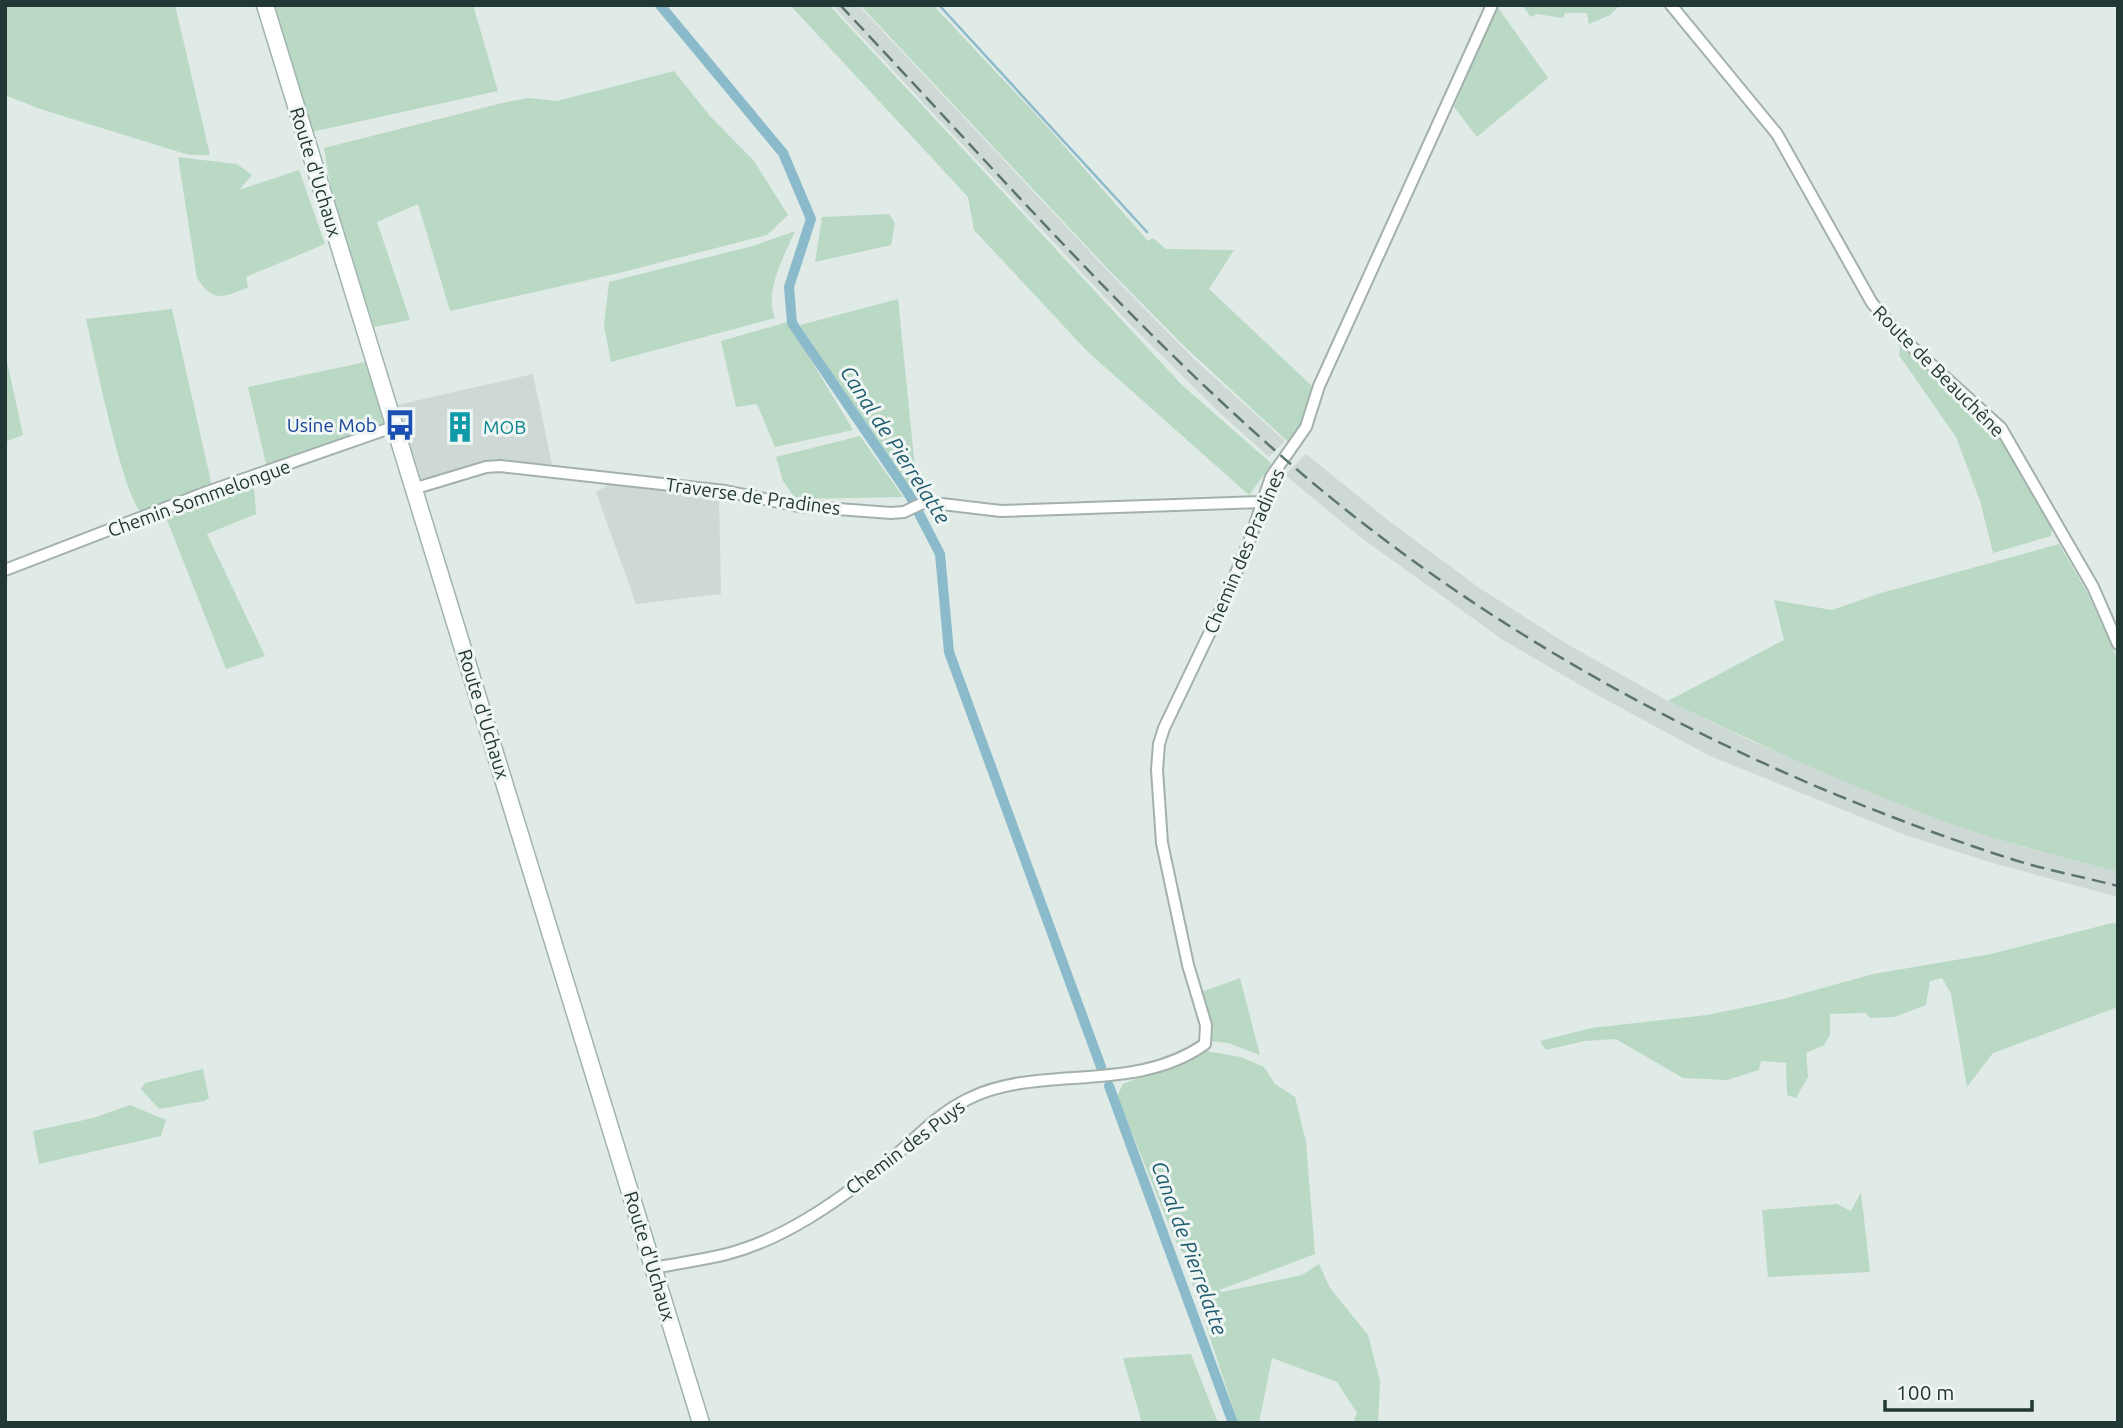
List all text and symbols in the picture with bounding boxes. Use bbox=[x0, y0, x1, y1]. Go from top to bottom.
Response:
street label: Route d'Uchaux bbox=[286, 104, 346, 240]
street label: Route de Beauchêne bbox=[1869, 301, 2009, 441]
water label: Canal de Pierrelatte bbox=[836, 361, 956, 528]
bus stop icon: Usine Mob bbox=[383, 408, 417, 442]
building icon: MOB bbox=[443, 410, 477, 444]
place label: Usine Mob bbox=[287, 414, 377, 436]
place label: MOB bbox=[483, 416, 526, 438]
street label: Chemin Sommelongue bbox=[105, 455, 293, 541]
street label: Chemin des Pradines bbox=[1199, 465, 1289, 637]
street label: Traverse de Pradines bbox=[664, 473, 842, 519]
street label: Route d'Uchaux bbox=[454, 646, 514, 782]
street label: Chemin des Puys bbox=[841, 1095, 969, 1199]
water label: Canal de Pierrelatte bbox=[1147, 1157, 1233, 1338]
street label: Route d'Uchaux bbox=[620, 1188, 680, 1324]
scale bar bbox=[1885, 1368, 2032, 1412]
text: 100 m bbox=[1896, 1380, 1954, 1404]

